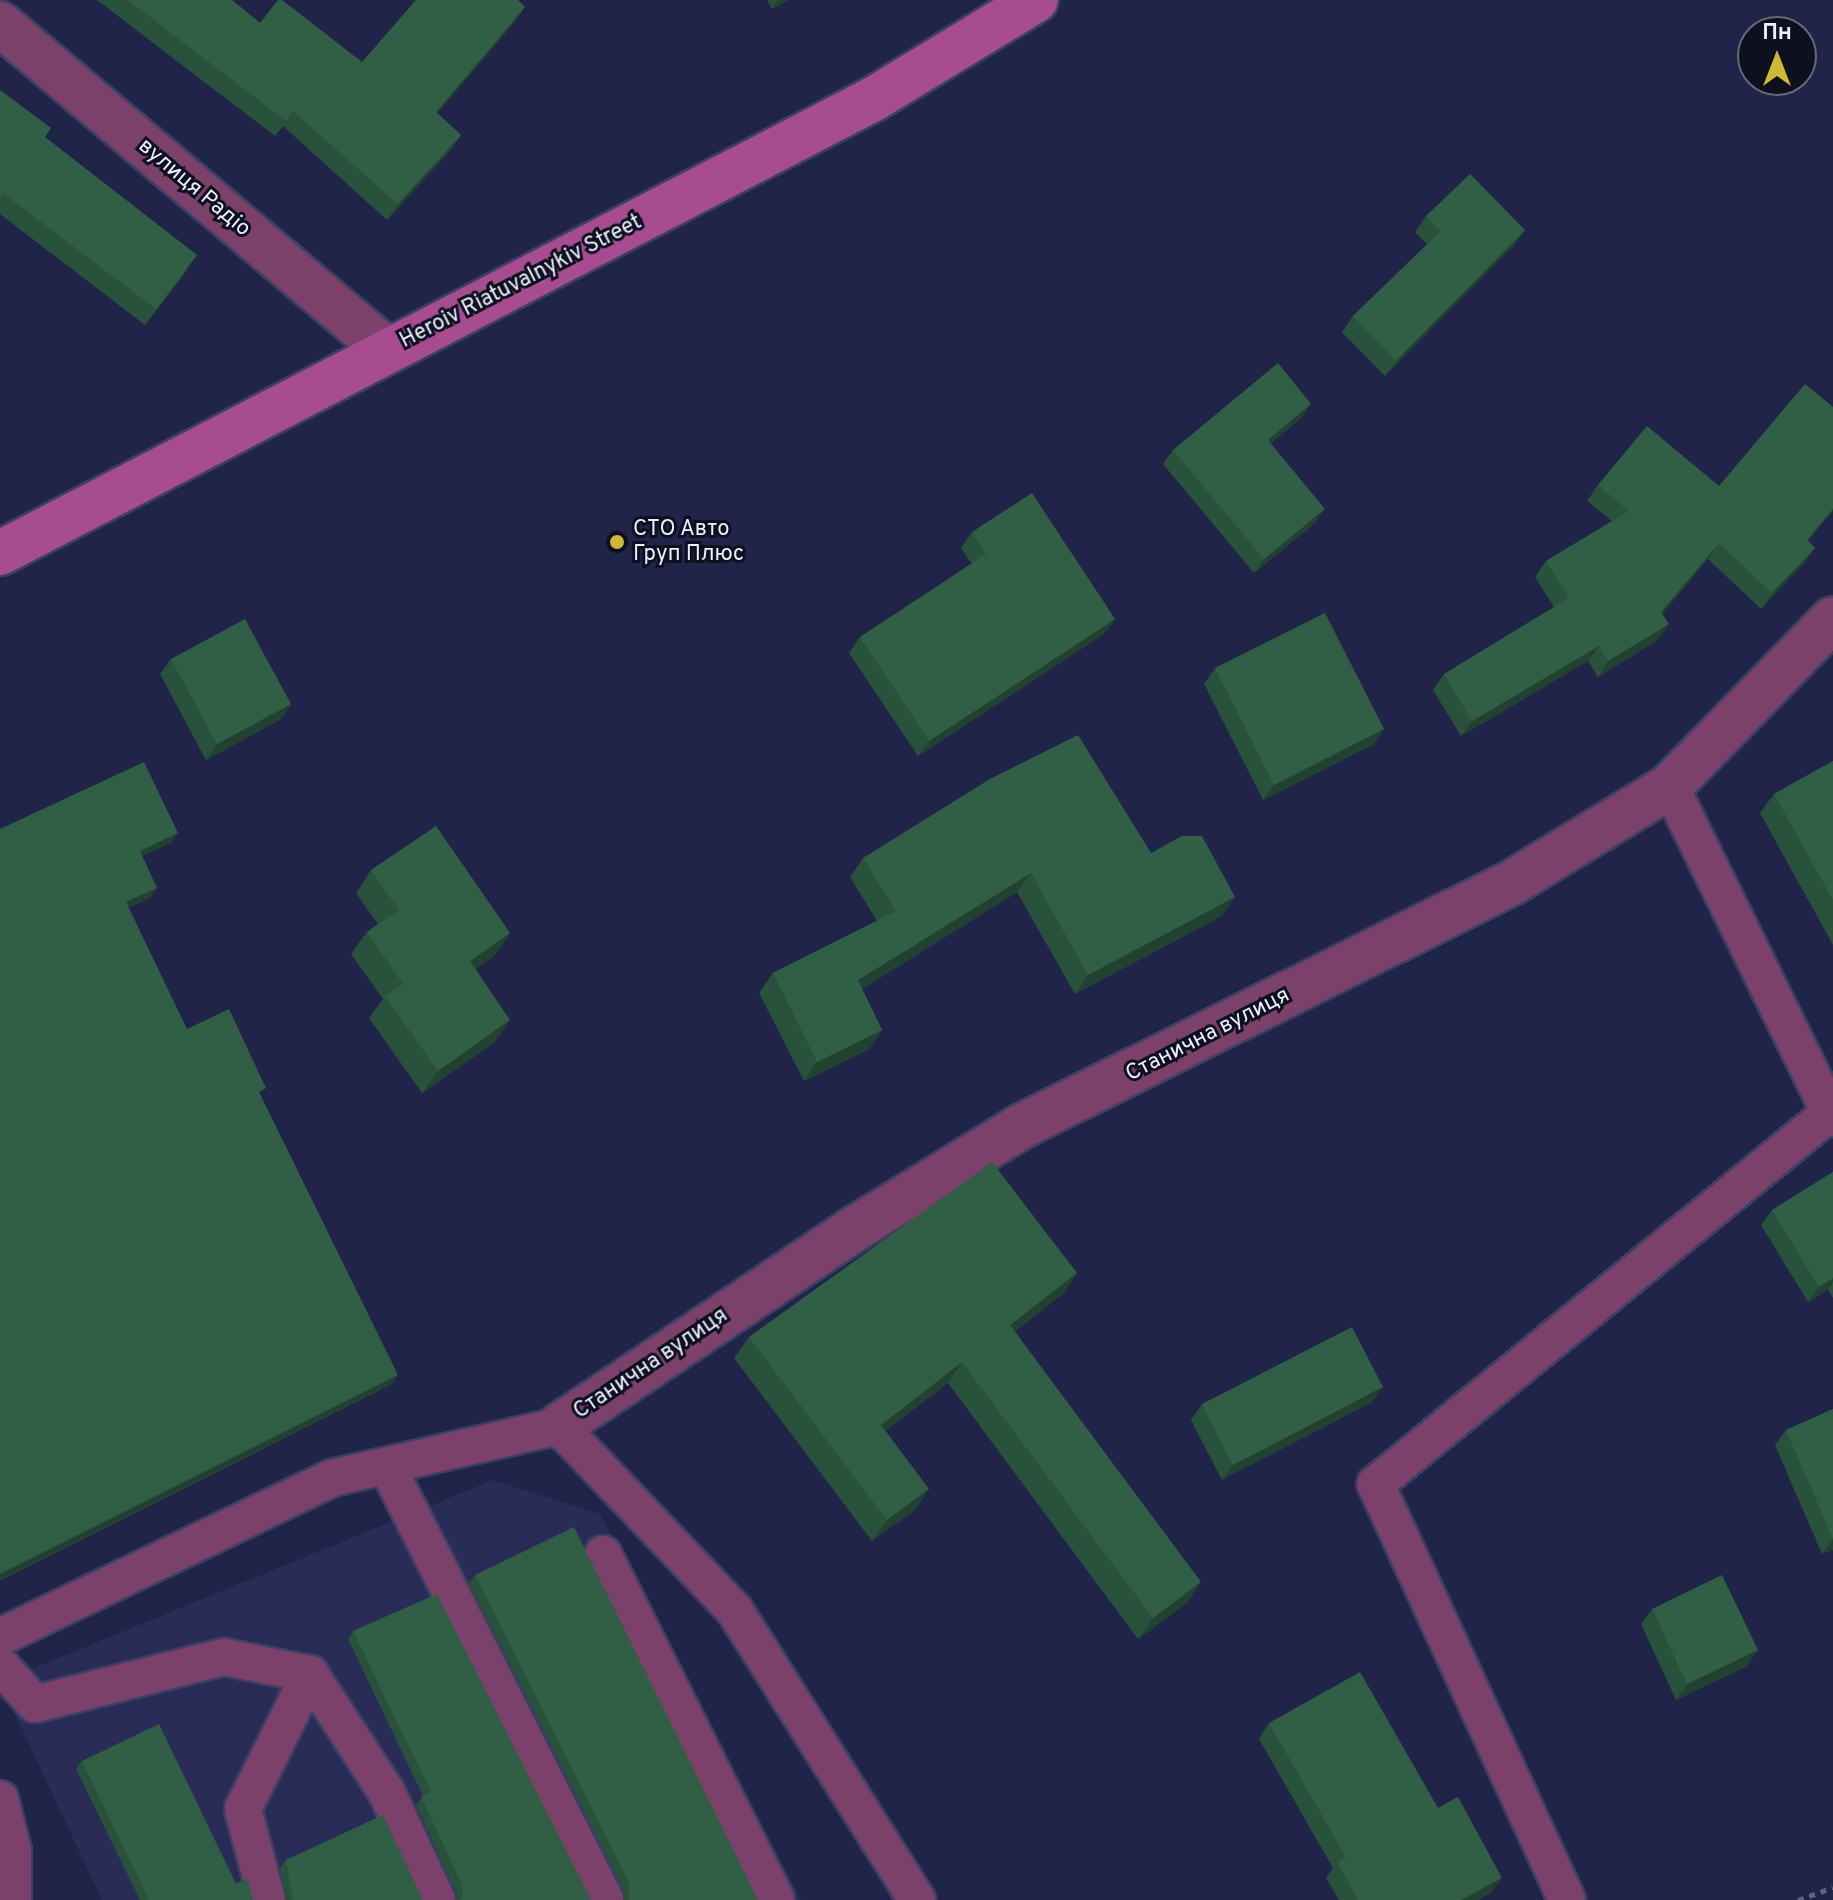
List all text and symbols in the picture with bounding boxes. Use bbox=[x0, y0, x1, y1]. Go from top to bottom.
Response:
north arrow bbox=[1737, 16, 1817, 96]
text: Пн bbox=[1762, 20, 1792, 47]
street label: вулиця Радіо bbox=[132, 133, 256, 243]
street label: Heroiv Riatuvalnykiv Street bbox=[396, 209, 646, 355]
place label: СТО Авто Груп Плюс bbox=[633, 516, 744, 568]
marker: СТО Авто Груп Плюс bbox=[608, 533, 626, 551]
street label: Станична вулиця bbox=[1122, 982, 1294, 1088]
street label: Станична вулиця bbox=[569, 1303, 733, 1425]

